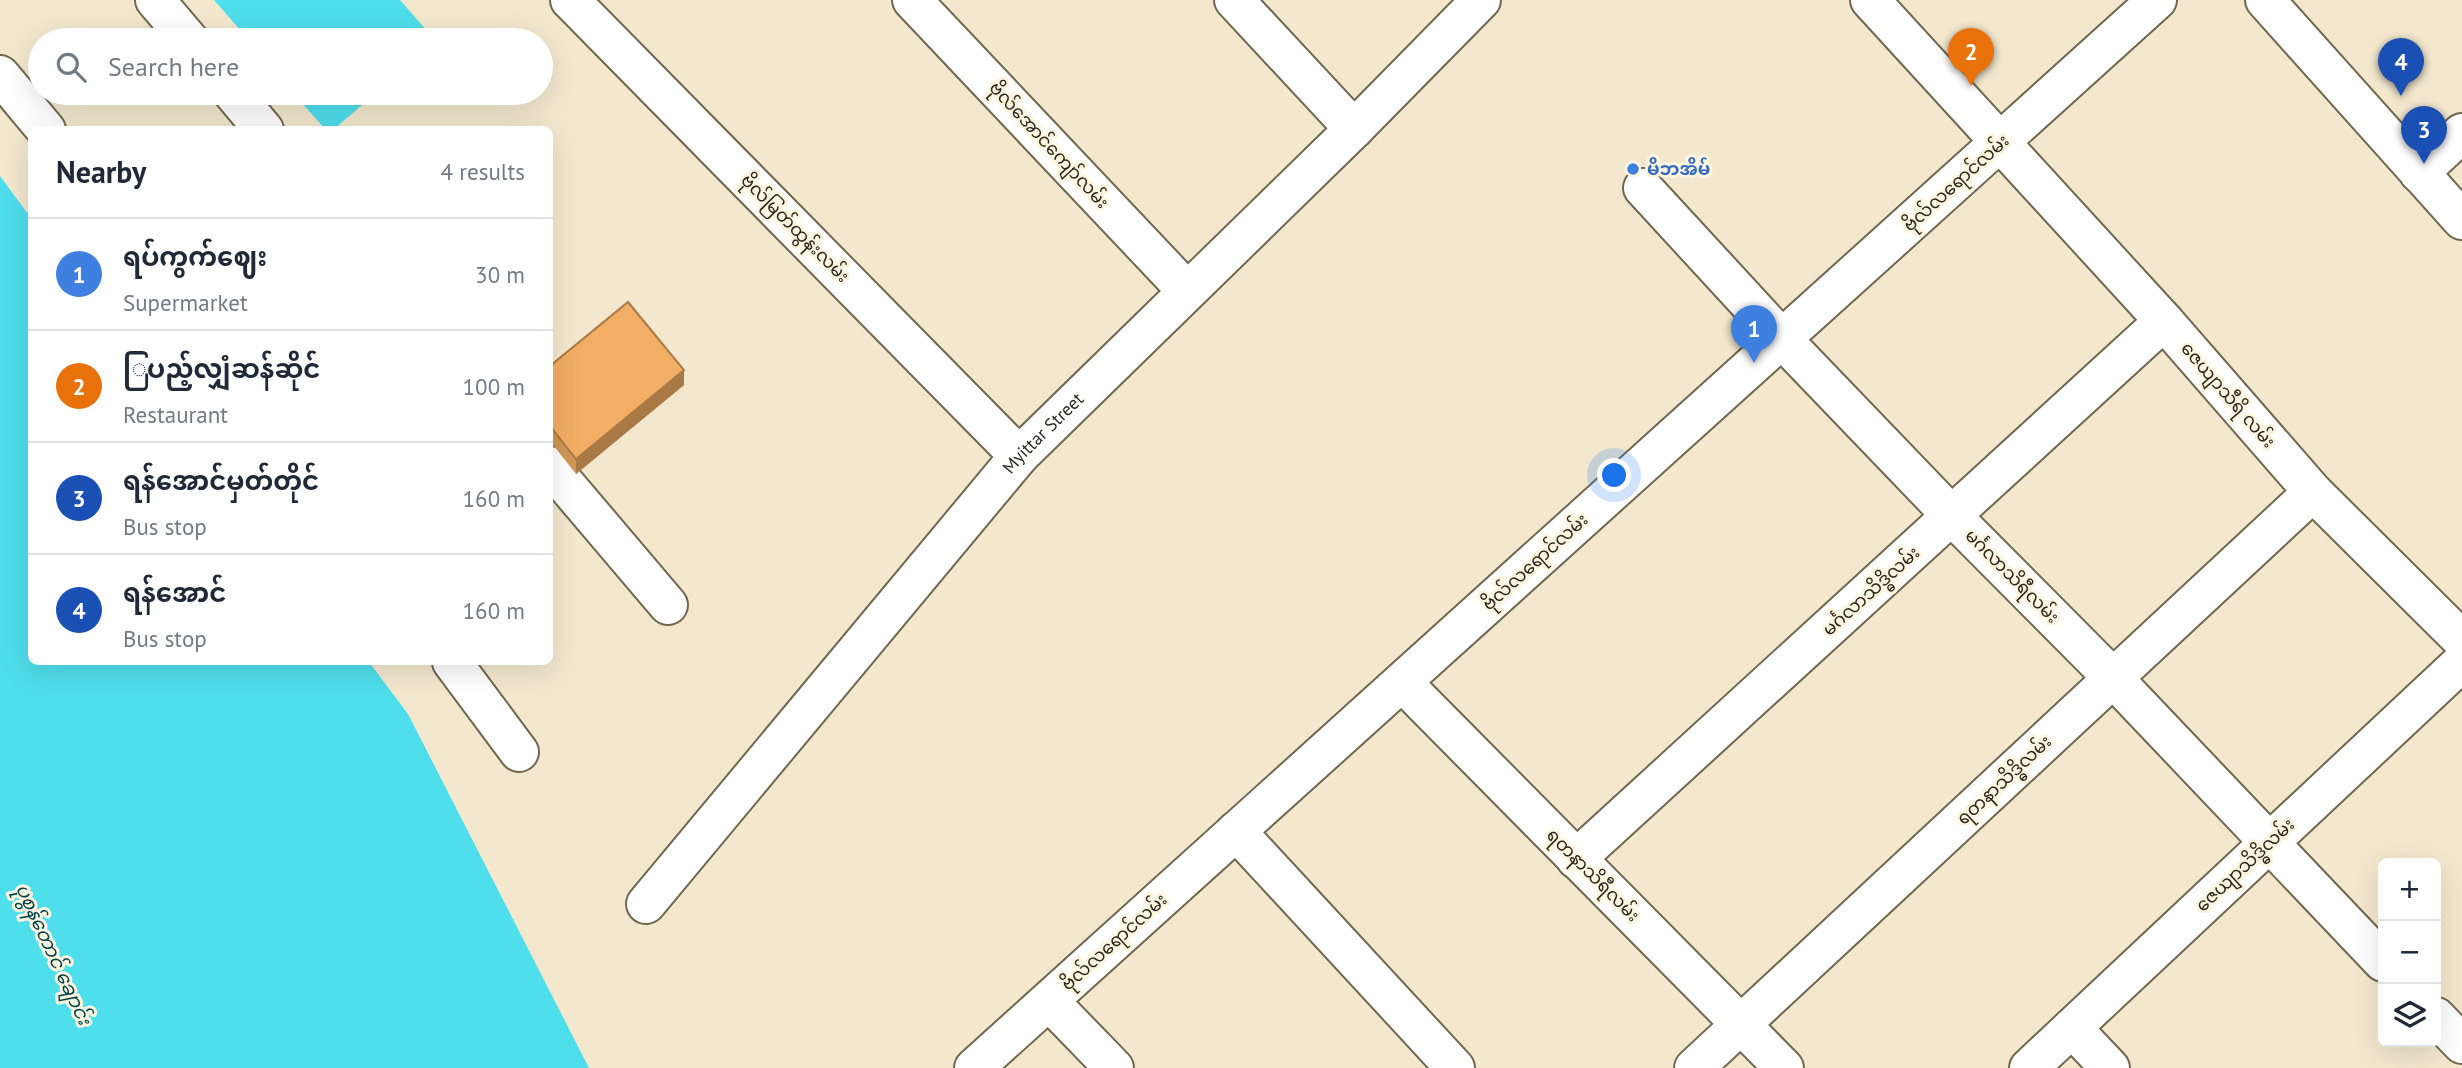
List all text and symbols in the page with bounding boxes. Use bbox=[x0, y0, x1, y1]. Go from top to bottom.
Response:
search box bbox=[28, 28, 553, 105]
pin: 2 bbox=[1948, 28, 1994, 86]
pin: 4 bbox=[2378, 38, 2424, 96]
icon: search bbox=[52, 48, 90, 86]
text: Search here bbox=[108, 50, 239, 83]
street label: ဗိုလ်အောင်ကျော်လမ်း bbox=[982, 75, 1116, 216]
pin: 3 bbox=[2401, 106, 2447, 164]
street label: ဗိုလ်လရောင်လမ်း bbox=[1897, 127, 2016, 239]
text: Nearby bbox=[56, 152, 146, 191]
text: 4 results bbox=[441, 157, 525, 186]
place label: မိဘအိမ် bbox=[1647, 157, 1710, 180]
marker: မိဘအိမ် bbox=[1625, 161, 1641, 177]
street label: ဗိုလ်မြတ်ထွန်းလမ်း bbox=[733, 167, 856, 290]
text: ရပ်ကွက်ဈေး bbox=[123, 240, 267, 273]
text: 1 bbox=[72, 260, 86, 289]
text: 30 m bbox=[475, 260, 525, 289]
text: Supermarket bbox=[123, 288, 248, 317]
pin: 1 bbox=[1731, 305, 1777, 363]
street label: ဇေယျာသီရိ လမ်း bbox=[2173, 336, 2282, 455]
text: ြပည့်လျှံဆန်ဆိုင် bbox=[123, 352, 321, 385]
text: 2 bbox=[72, 372, 86, 401]
text: 100 m bbox=[463, 372, 525, 401]
street label: Myittar Street bbox=[997, 387, 1088, 478]
text: Restaurant bbox=[123, 400, 228, 429]
your location bbox=[1597, 458, 1631, 492]
text: ရန်အောင်မှတ်တိုင် bbox=[123, 464, 319, 497]
text: 3 bbox=[72, 484, 86, 513]
text: 160 m bbox=[463, 484, 525, 513]
street label: ဗိုလ်လရောင်လမ်း bbox=[1476, 506, 1595, 618]
text: Bus stop bbox=[123, 512, 207, 541]
street label: မင်္ဂလာသိရီလမ်း bbox=[1958, 522, 2066, 630]
street label: မင်္ဂလာသိဒ္ဓိလမ်း bbox=[1816, 539, 1927, 644]
text: ရန်အောင် bbox=[123, 576, 226, 609]
text: 4 bbox=[72, 596, 86, 625]
text: 160 m bbox=[463, 596, 525, 625]
text: Bus stop bbox=[123, 624, 207, 653]
street label: ရတနာသိဒ္ဓိလမ်း bbox=[1950, 728, 2059, 833]
street label: ဇေယျာသိဒ္ဓိလမ်း bbox=[2189, 811, 2302, 920]
street label: ရတနာသိရီလမ်း bbox=[1539, 822, 1646, 929]
map controls bbox=[2378, 858, 2441, 1047]
button: + bbox=[2378, 858, 2441, 921]
water label: ပုစွန်တောင် ချောင်း bbox=[7, 879, 99, 1031]
street label: ဗိုလ်လရောင်လမ်း bbox=[1055, 886, 1174, 998]
button: − bbox=[2378, 921, 2441, 984]
button: layers bbox=[2378, 984, 2441, 1047]

